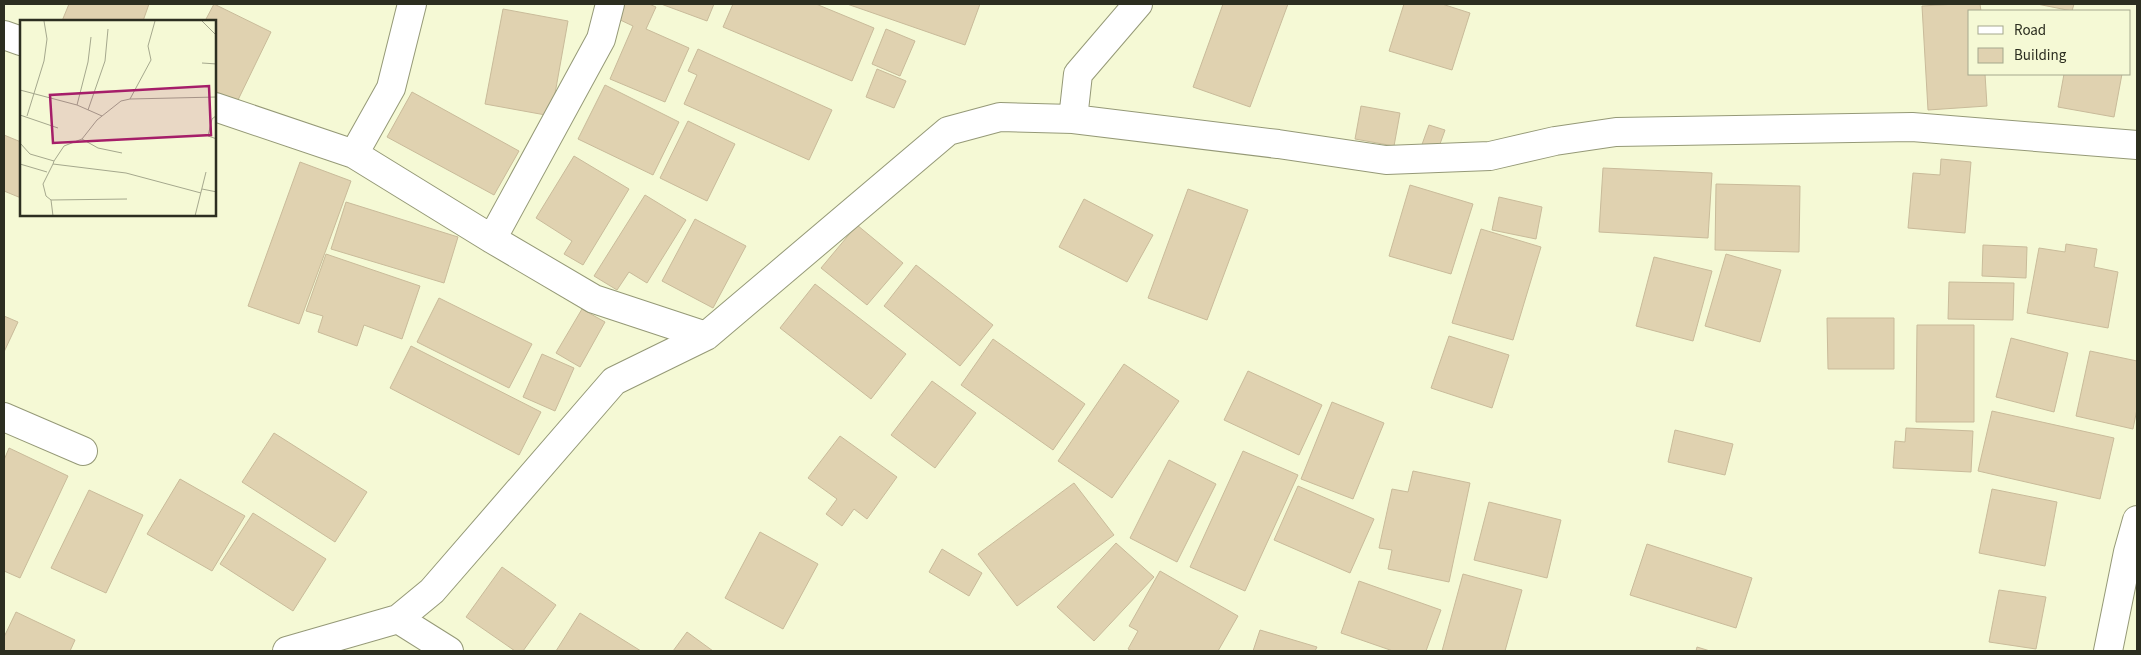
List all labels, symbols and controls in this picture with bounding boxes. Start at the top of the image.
legend [1968,10,2131,75]
inset map [20,20,216,216]
text: Road [2014,20,2046,41]
text: Building [2014,45,2067,66]

